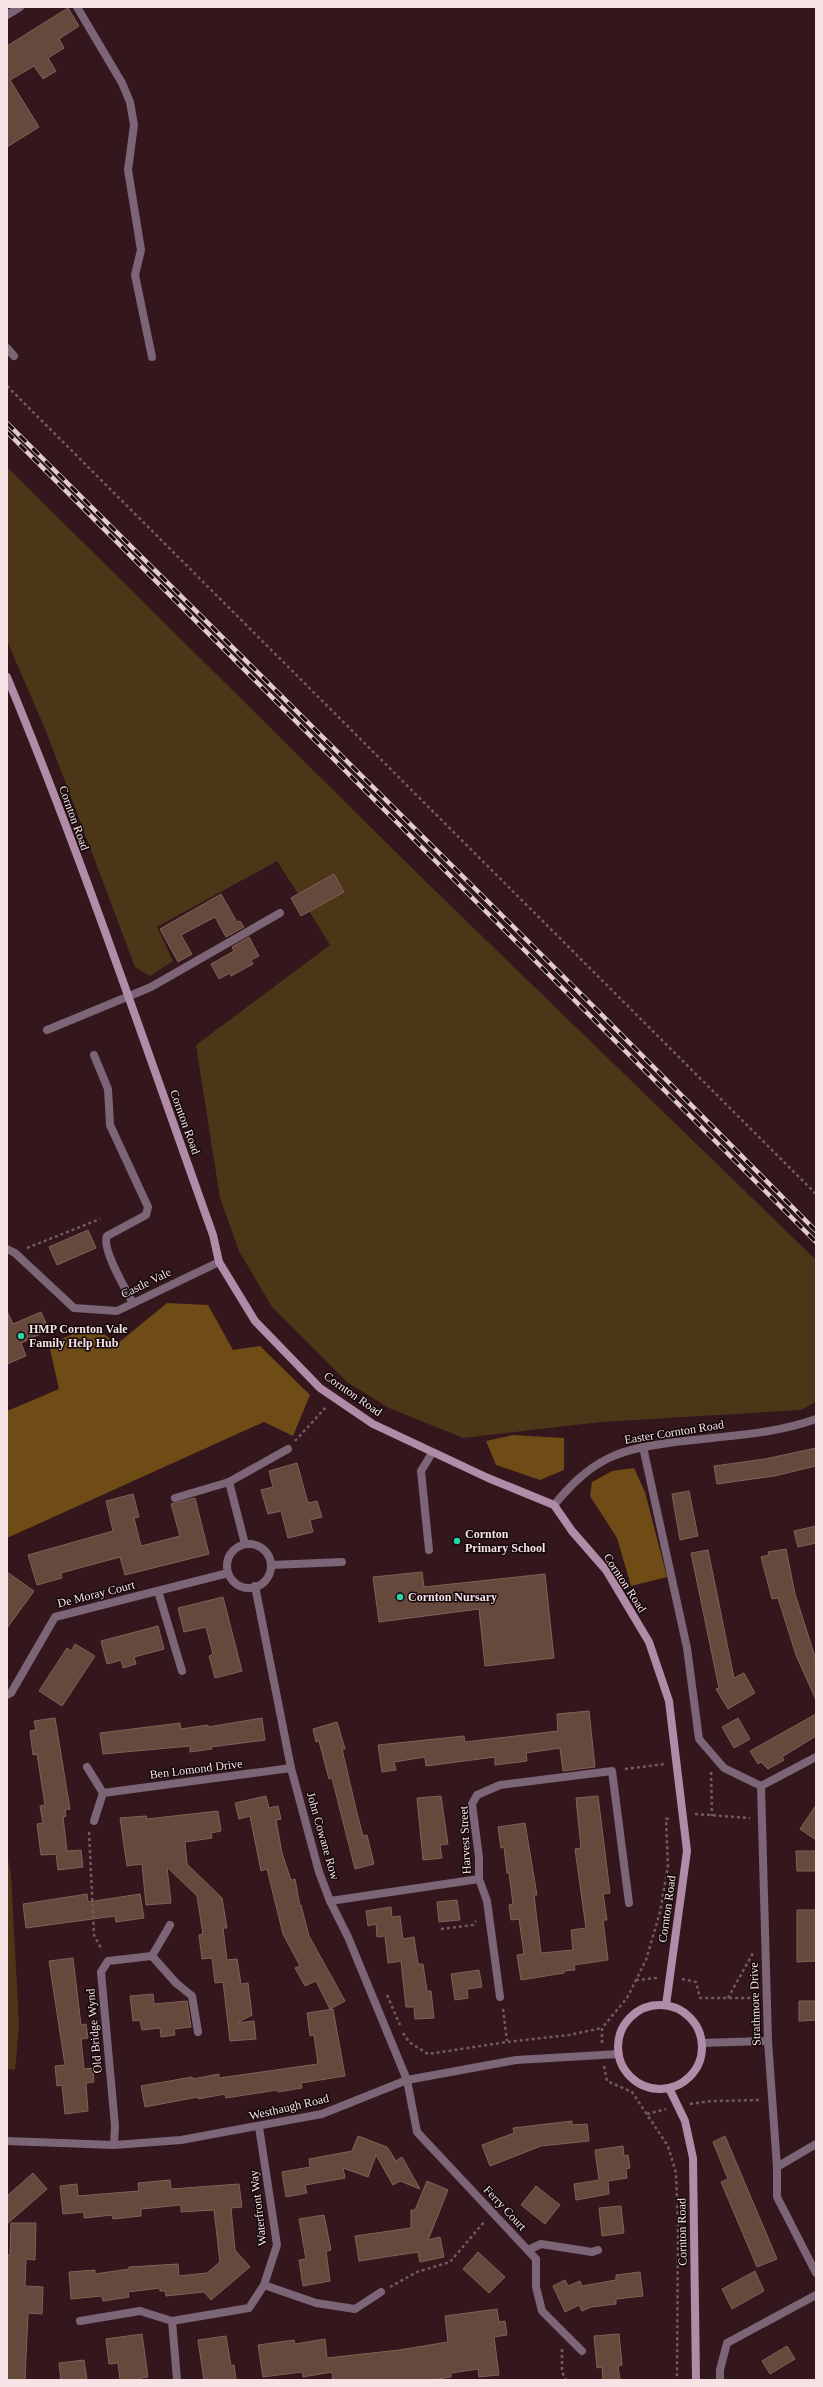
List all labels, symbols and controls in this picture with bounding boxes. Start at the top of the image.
street label: Cornton Road [56,784,92,852]
street label: Cornton Road [167,1088,203,1156]
street label: Castle Vale [119,1265,173,1301]
place label: HMP Cornton Vale Family Help Hub [29,1322,128,1350]
marker: HMP Cornton Vale Family Help Hub [16,1331,26,1341]
street label: Cornton Road [321,1369,385,1419]
street label: Easter Cornton Road [623,1417,725,1447]
place label: Cornton Primary School [465,1527,546,1555]
marker: Cornton Primary School [452,1536,462,1546]
street label: Cornton Road [601,1551,649,1615]
street label: De Moray Court [56,1577,137,1610]
place label: Cornton Nursary [408,1590,497,1604]
marker: Cornton Nursary [395,1592,405,1602]
street label: Ben Lomond Drive [149,1756,243,1782]
street label: John Cowane Row [304,1790,342,1882]
street label: Harvest Street [456,1805,474,1874]
street label: Cornton Road [655,1875,679,1943]
street label: Strathmore Drive [747,1962,763,2046]
street label: Old Bridge Wynd [83,1988,105,2074]
street label: Westhaugh Road [248,2091,330,2123]
street label: Waterfront Way [246,2169,270,2247]
street label: Ferry Court [481,2183,530,2234]
street label: Cornton Road [674,2198,690,2266]

